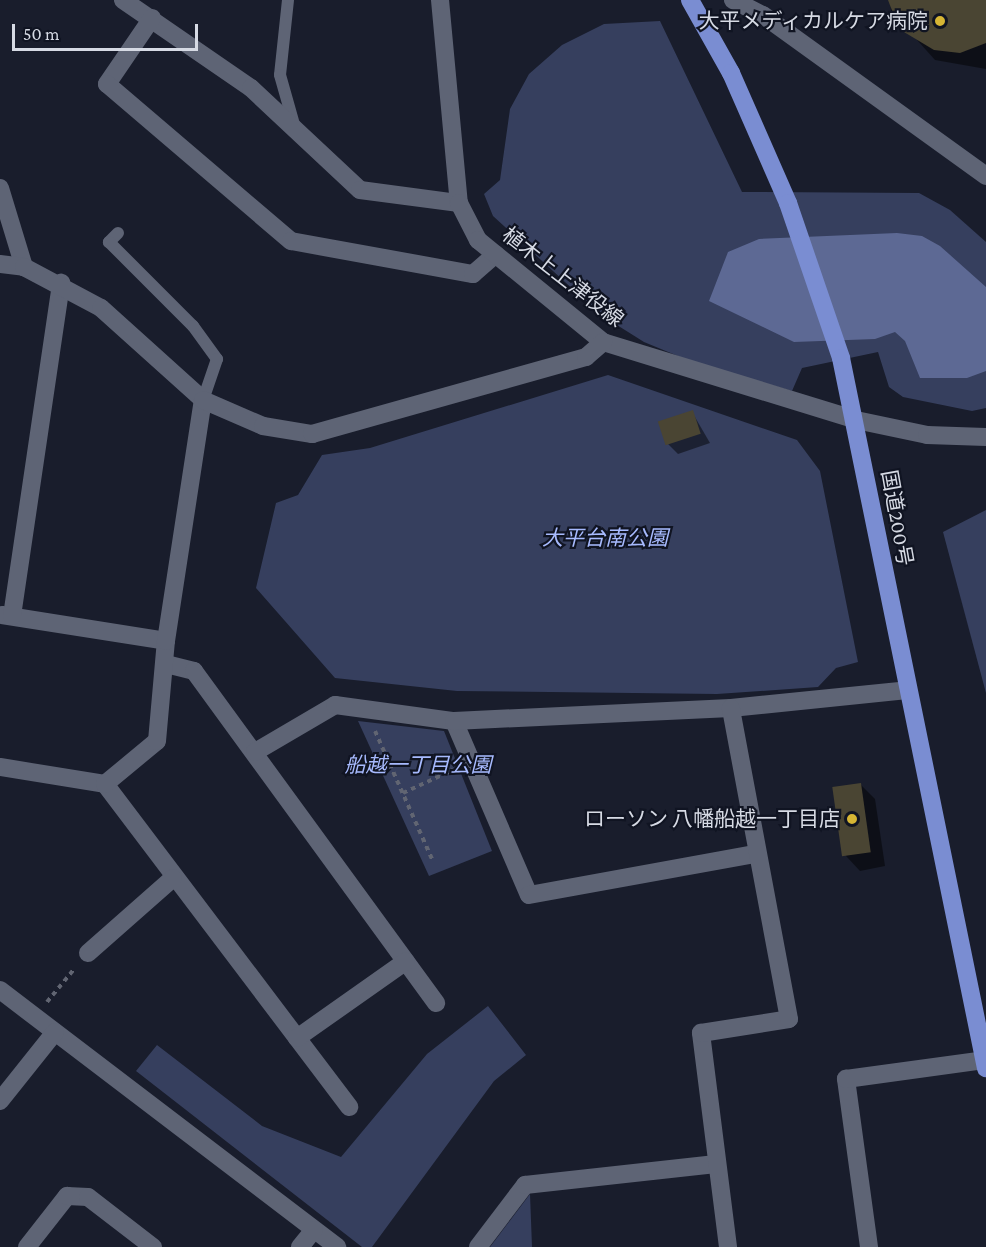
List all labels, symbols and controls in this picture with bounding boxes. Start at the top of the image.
place label: 大平メディカルケア病院 [697,8,928,34]
scale bar [15,12,201,50]
marker: 大平メディカルケア病院 [933,14,947,28]
text: 50 m [23,24,60,44]
street label: 植木上上津役線 [497,222,629,332]
street label: 国道200号 [876,468,918,568]
park label: 大平台南公園 [542,525,668,551]
park label: 船越一丁目公園 [345,752,491,778]
place label: ローソン 八幡船越一丁目店 [584,806,840,832]
marker: ローソン 八幡船越一丁目店 [845,812,859,826]

